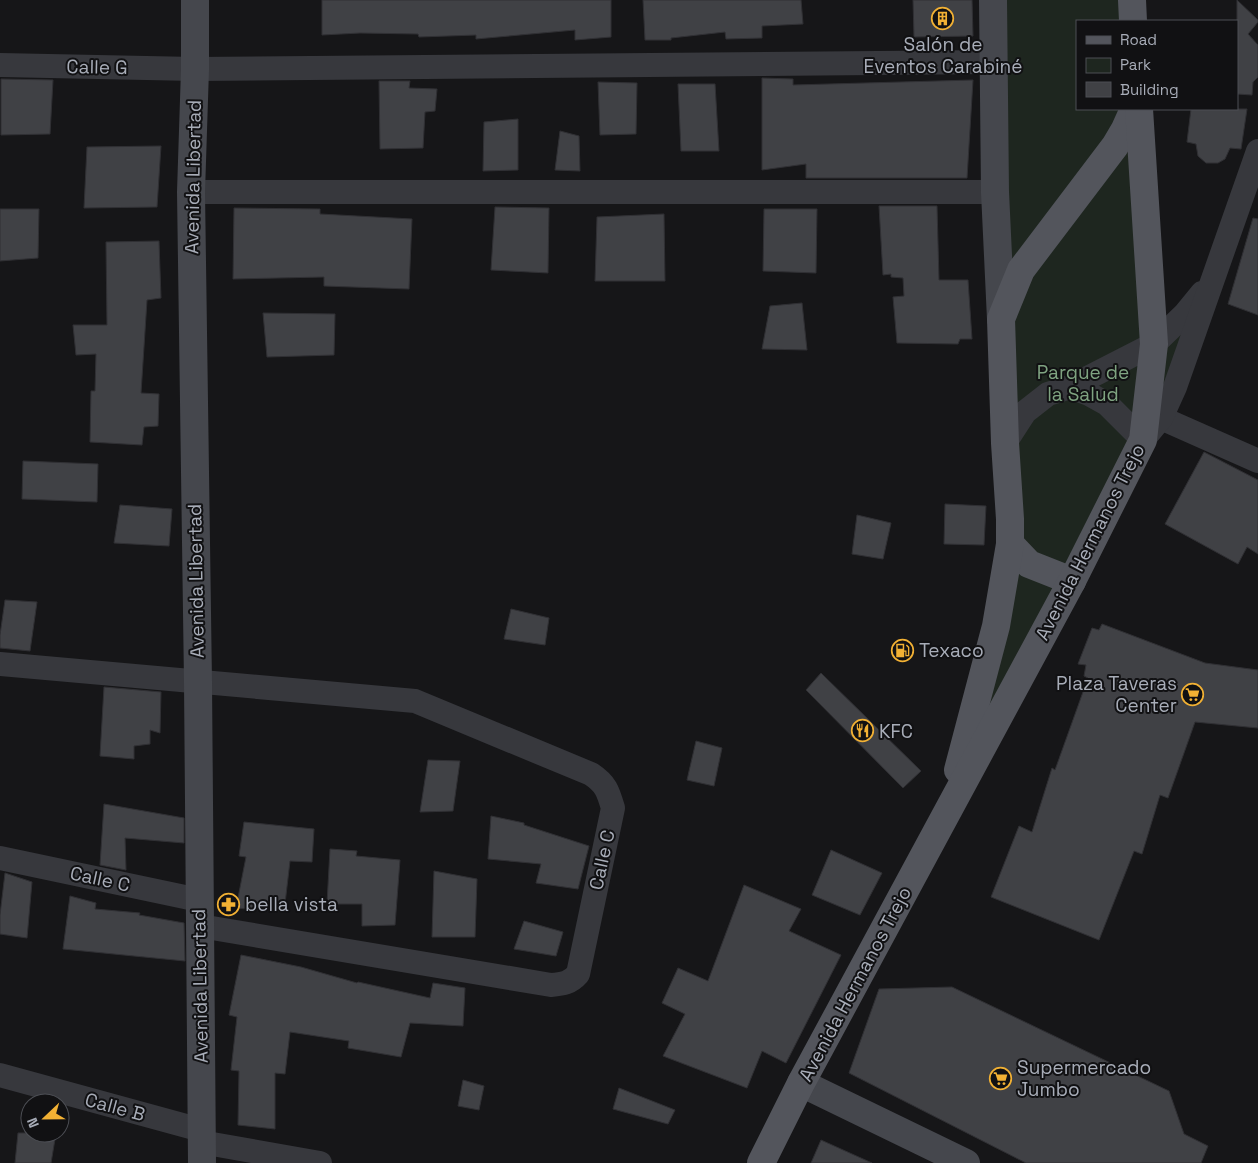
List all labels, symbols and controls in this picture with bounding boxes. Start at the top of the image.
building icon: Salón de Eventos Carabiné [931,6,955,30]
legend [1076,20,1238,110]
text: Road [1120,30,1157,49]
place label: Salón de Eventos Carabiné [864,32,1022,79]
street label: Calle G [66,54,128,80]
text: Park [1120,55,1151,74]
text: Building [1120,80,1179,99]
street label: Avenida Libertad [179,100,207,254]
park label: Parque de la Salud [1037,360,1129,407]
street label: Avenida Hermanos Trejo [1030,440,1150,644]
street label: Avenida Libertad [182,504,210,658]
fuel station icon: Texaco [891,638,915,662]
place label: Texaco [919,638,984,663]
place label: Plaza Taveras Center [1056,671,1177,718]
supermarket icon: Plaza Taveras Center [1181,682,1205,706]
restaurant icon: KFC [851,719,875,743]
place label: KFC [879,719,913,744]
street label: Calle C [583,828,621,892]
street label: Calle C [68,860,132,898]
street label: Avenida Hermanos Trejo [793,882,917,1086]
pharmacy icon: bella vista [217,892,241,916]
place label: bella vista [245,892,338,917]
street label: Avenida Libertad [186,909,214,1063]
place label: Supermercado Jumbo [1017,1055,1151,1102]
supermarket icon: Supermercado Jumbo [989,1066,1013,1090]
street label: Calle B [82,1087,148,1127]
north arrow [20,1093,70,1143]
text: N [23,1115,43,1131]

